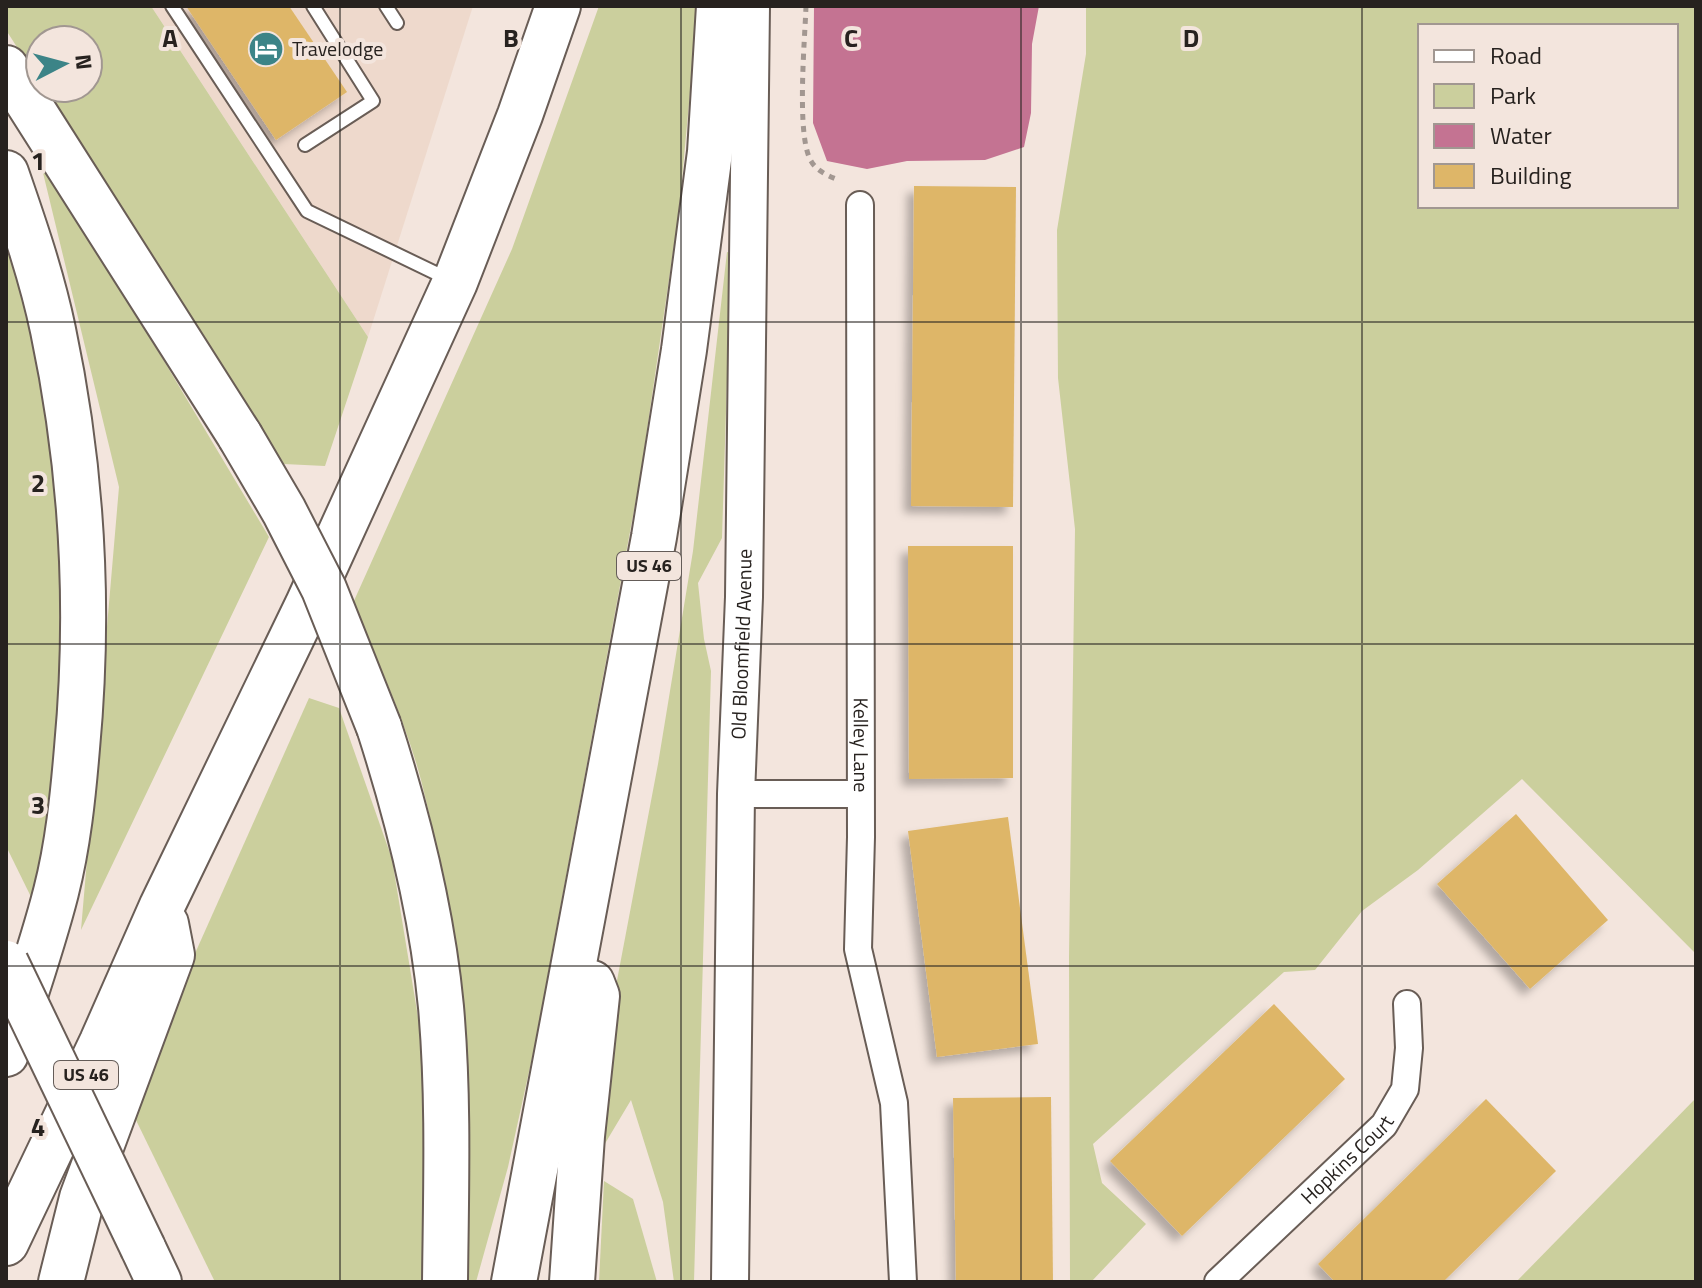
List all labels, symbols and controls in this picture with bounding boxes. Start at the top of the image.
text: A [162,18,178,57]
text: B [503,18,519,57]
text: C [844,18,858,57]
text: D [1183,18,1199,57]
north arrow [24,24,104,104]
legend [1418,24,1678,208]
hotel icon: Travelodge [247,30,285,68]
place label: Travelodge [292,33,383,64]
text: Road [1490,37,1542,73]
text: N [66,53,102,71]
text: Park [1490,77,1536,113]
text: Water [1490,117,1552,153]
text: 1 [31,141,45,180]
text: Building [1490,157,1572,193]
text: 2 [31,463,45,502]
street label: Old Bloomfield Avenue [722,549,760,740]
road number: US 46 [617,552,681,580]
street label: Kelley Lane [846,698,877,792]
text: 3 [31,785,45,824]
road number: US 46 [54,1061,118,1089]
text: 4 [31,1107,45,1146]
street label: Hopkins Court [1293,1109,1401,1211]

